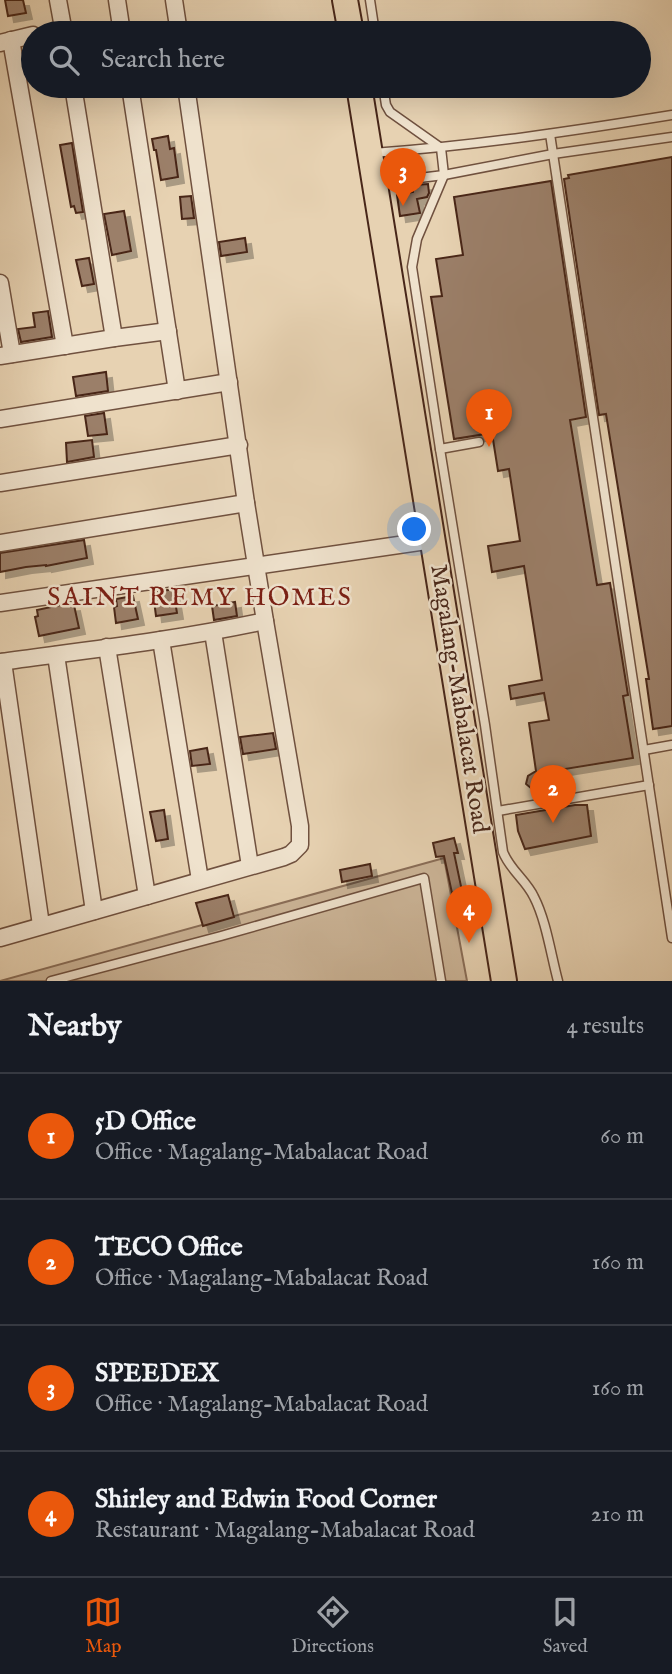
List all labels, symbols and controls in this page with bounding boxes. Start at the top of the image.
search box [21,21,651,98]
icon: search [45,41,83,79]
text: Search here [101,43,225,76]
pin: 3 [380,148,426,206]
pin: 1 [466,389,512,447]
your location [397,512,431,546]
street label: Magalang-Mabalacat Road [422,562,496,836]
district label: SAINT REMY HOMES [47,581,353,614]
pin: 2 [530,765,576,823]
pin: 4 [446,885,492,943]
text: Nearby [28,1008,121,1046]
text: 4 results [566,1012,644,1041]
text: 5D Office [95,1105,196,1138]
text: 1 [47,1122,55,1151]
text: 60 m [600,1122,644,1151]
text: Office · Magalang-Mabalacat Road [95,1138,428,1167]
text: TECO Office [95,1231,243,1264]
text: 2 [46,1248,56,1277]
text: 160 m [592,1248,644,1277]
text: Office · Magalang-Mabalacat Road [95,1264,428,1293]
text: SPEEDEX [95,1357,219,1390]
text: 3 [47,1374,55,1403]
text: 160 m [592,1374,644,1403]
text: Office · Magalang-Mabalacat Road [95,1390,428,1419]
text: Shirley and Edwin Food Corner [95,1483,437,1516]
text: 4 [45,1500,57,1529]
text: 210 m [591,1500,644,1529]
text: Restaurant · Magalang-Mabalacat Road [95,1516,475,1545]
tab: Map [84,1593,122,1659]
tab: Directions [291,1593,374,1659]
tab: Saved [543,1593,588,1659]

